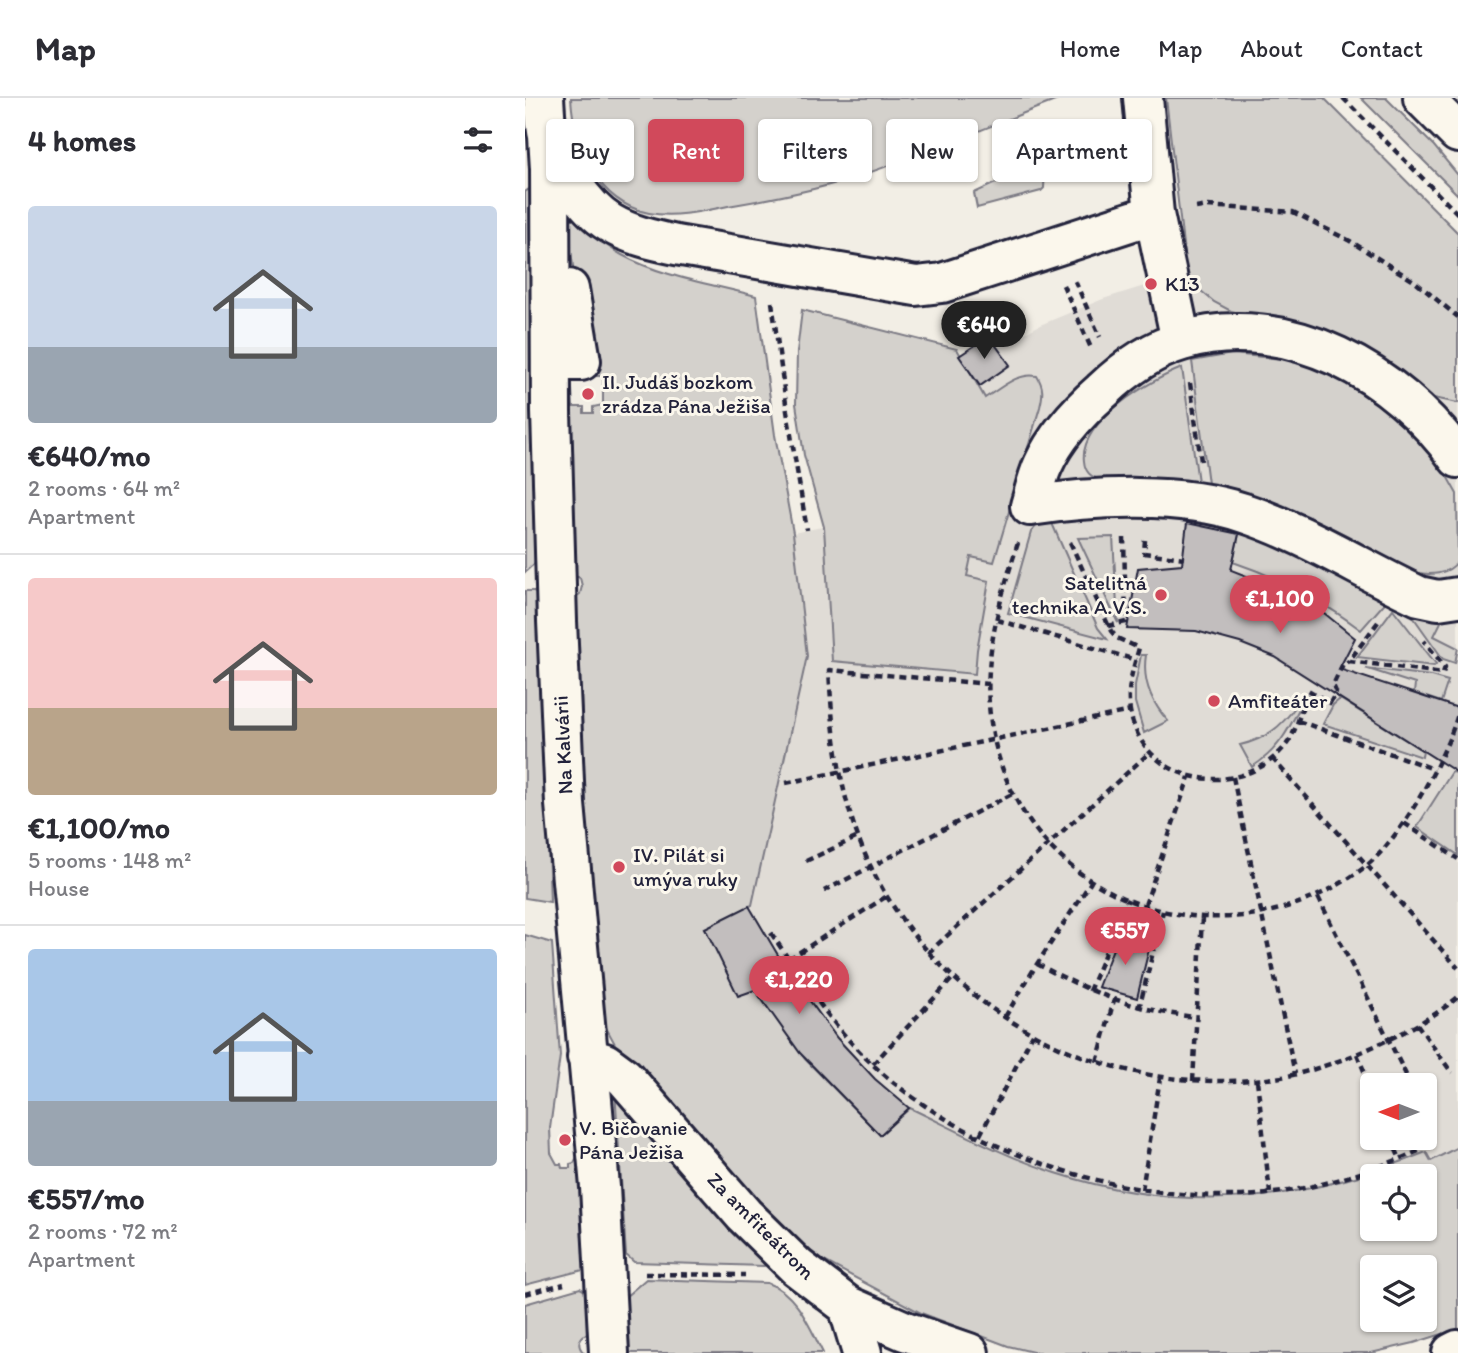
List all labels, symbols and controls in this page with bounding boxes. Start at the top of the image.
text: Map [35,29,96,68]
text: Home [1060,34,1120,63]
text: Map [1158,34,1202,63]
text: About [1240,34,1303,63]
text: Contact [1341,34,1423,63]
chip: Buy [546,119,634,182]
chip: Rent [648,119,744,182]
chip: Filters [758,119,872,182]
chip: New [886,119,978,182]
chip: Apartment [992,119,1152,182]
icon: filters [459,121,497,159]
text: 4 homes [28,122,136,159]
icon: home [200,251,326,377]
place label: K13 [1165,271,1200,296]
marker: K13 [1143,276,1159,292]
pin: €640 [943,302,1025,361]
text: €640 [957,310,1011,338]
place label: II. Judáš bozkom zrádza Pána Ježiša [602,369,771,418]
marker: II. Judáš bozkom zrádza Pána Ježiša [580,386,596,402]
text: €640/mo [28,437,151,474]
text: 2 rooms · 64 m² [28,474,180,502]
text: Apartment [28,502,135,530]
place label: Satelitná technika A.V.S. [1012,570,1147,619]
pin: €1,100 [1223,575,1337,635]
text: €1,100 [1246,584,1314,612]
marker: Satelitná technika A.V.S. [1153,587,1169,603]
icon: home [200,623,326,749]
place label: Amfiteáter [1228,688,1328,713]
marker: Amfiteáter [1206,693,1222,709]
street label: Na Kalvárii [547,695,578,795]
text: €1,100/mo [28,809,170,846]
place label: IV. Pilát si umýva ruky [633,842,738,891]
text: 5 rooms · 148 m² [28,846,191,874]
marker: IV. Pilát si umýva ruky [611,859,627,875]
text: House [28,874,90,902]
pin: €557 [1084,908,1166,967]
text: €557 [1101,916,1149,944]
pin: €1,220 [742,956,856,1016]
text: €1,220 [765,965,833,993]
icon: home [200,994,326,1120]
north arrow [1360,1073,1437,1150]
map controls [1360,1073,1437,1332]
place label: V. Bičovanie Pána Ježiša [579,1115,688,1164]
marker: V. Bičovanie Pána Ježiša [557,1132,573,1148]
button: locate [1360,1164,1437,1241]
street label: Za amfiteátrom [702,1167,820,1285]
text: €557/mo [28,1180,145,1217]
text: 2 rooms · 72 m² [28,1217,178,1245]
text: Apartment [28,1245,135,1273]
button: layers [1360,1255,1437,1332]

